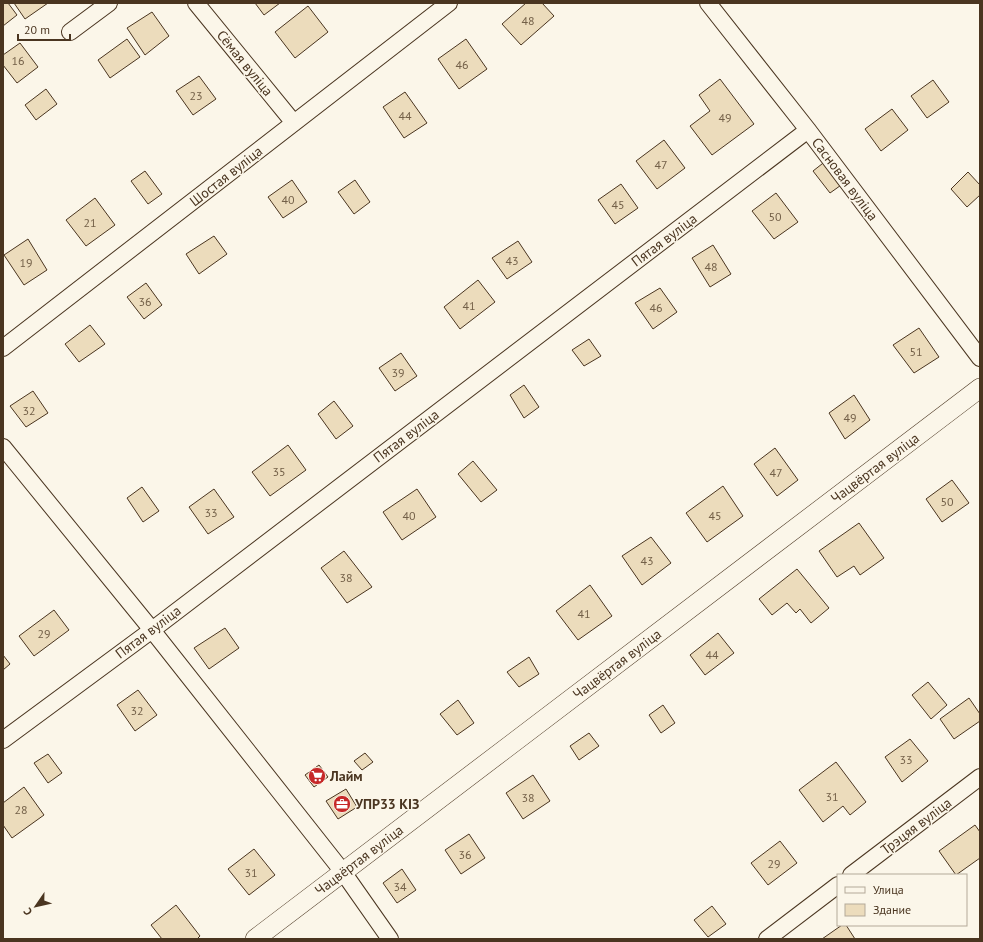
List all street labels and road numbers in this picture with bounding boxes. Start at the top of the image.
street label: Сёмая вуліца [213,26,277,100]
street label: Сасновая вуліца [808,134,882,224]
street label: Шостая вуліца [186,142,266,210]
street label: Пятая вуліца [628,209,700,271]
street label: Пятая вуліца [370,405,442,467]
street label: Чацвёртая вуліца [827,429,923,507]
street label: Пятая вуліца [112,601,184,663]
street label: Чацвёртая вуліца [569,625,665,703]
street label: Трэцяя вуліца [877,794,955,858]
street label: Чацвёртая вуліца [311,821,407,899]

